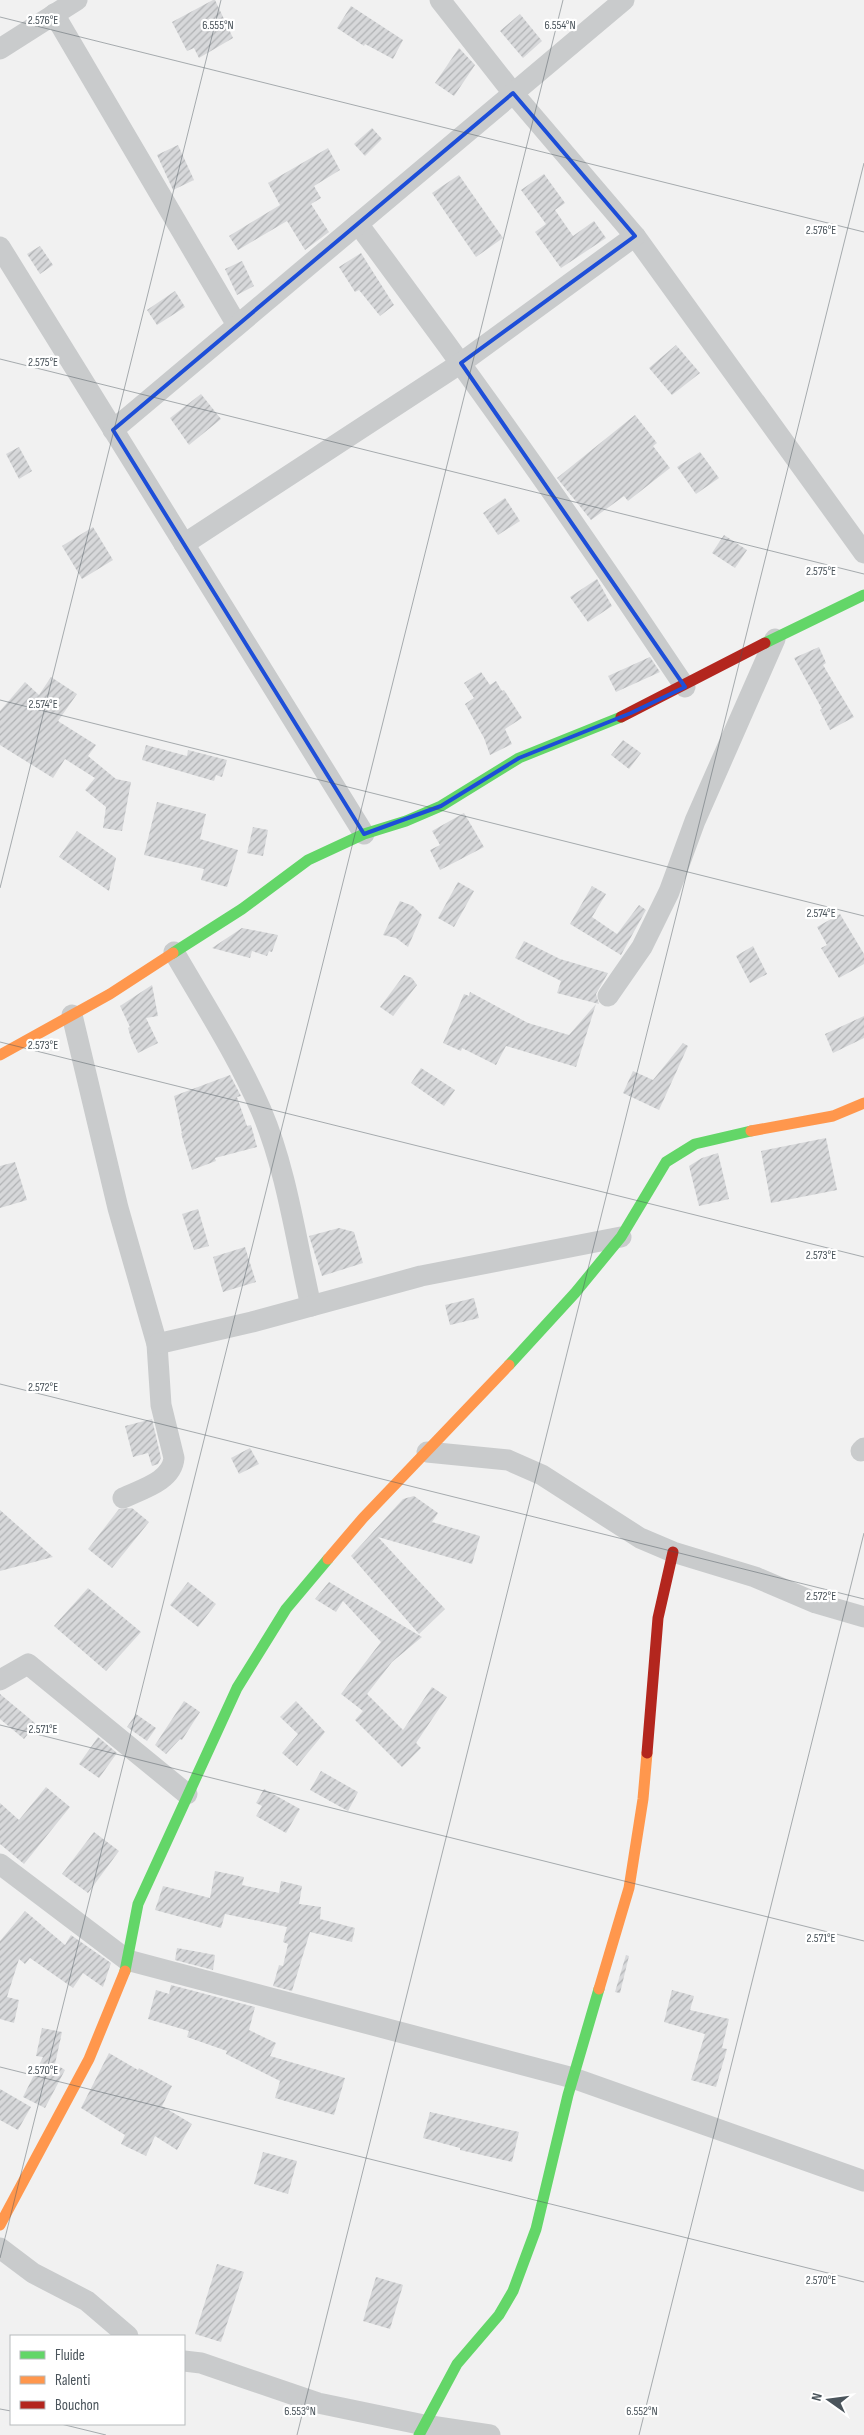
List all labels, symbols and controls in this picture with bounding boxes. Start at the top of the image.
text: 2.576°E [28,13,58,28]
text: 6.555°N [202,18,234,33]
text: 6.554°N [544,18,576,33]
text: 2.576°E [806,223,836,238]
text: 2.575°E [28,355,58,370]
text: 2.575°E [806,564,836,579]
text: 2.574°E [28,697,58,712]
text: 2.574°E [806,906,836,921]
text: 2.573°E [28,1038,58,1053]
text: 2.573°E [806,1248,836,1263]
text: 2.572°E [28,1380,58,1395]
text: 2.572°E [806,1589,836,1604]
text: 2.571°E [29,1722,58,1737]
text: 2.571°E [807,1931,836,1946]
text: 2.570°E [28,2063,58,2078]
text: 2.570°E [806,2273,836,2288]
legend [10,2335,185,2425]
text: Fluide [55,2346,85,2365]
text: Ralenti [55,2371,90,2390]
north arrow [804,2375,854,2425]
text: N [808,2391,826,2403]
text: Bouchon [55,2396,99,2415]
text: 6.553°N [284,2404,316,2419]
text: 6.552°N [626,2404,658,2419]

